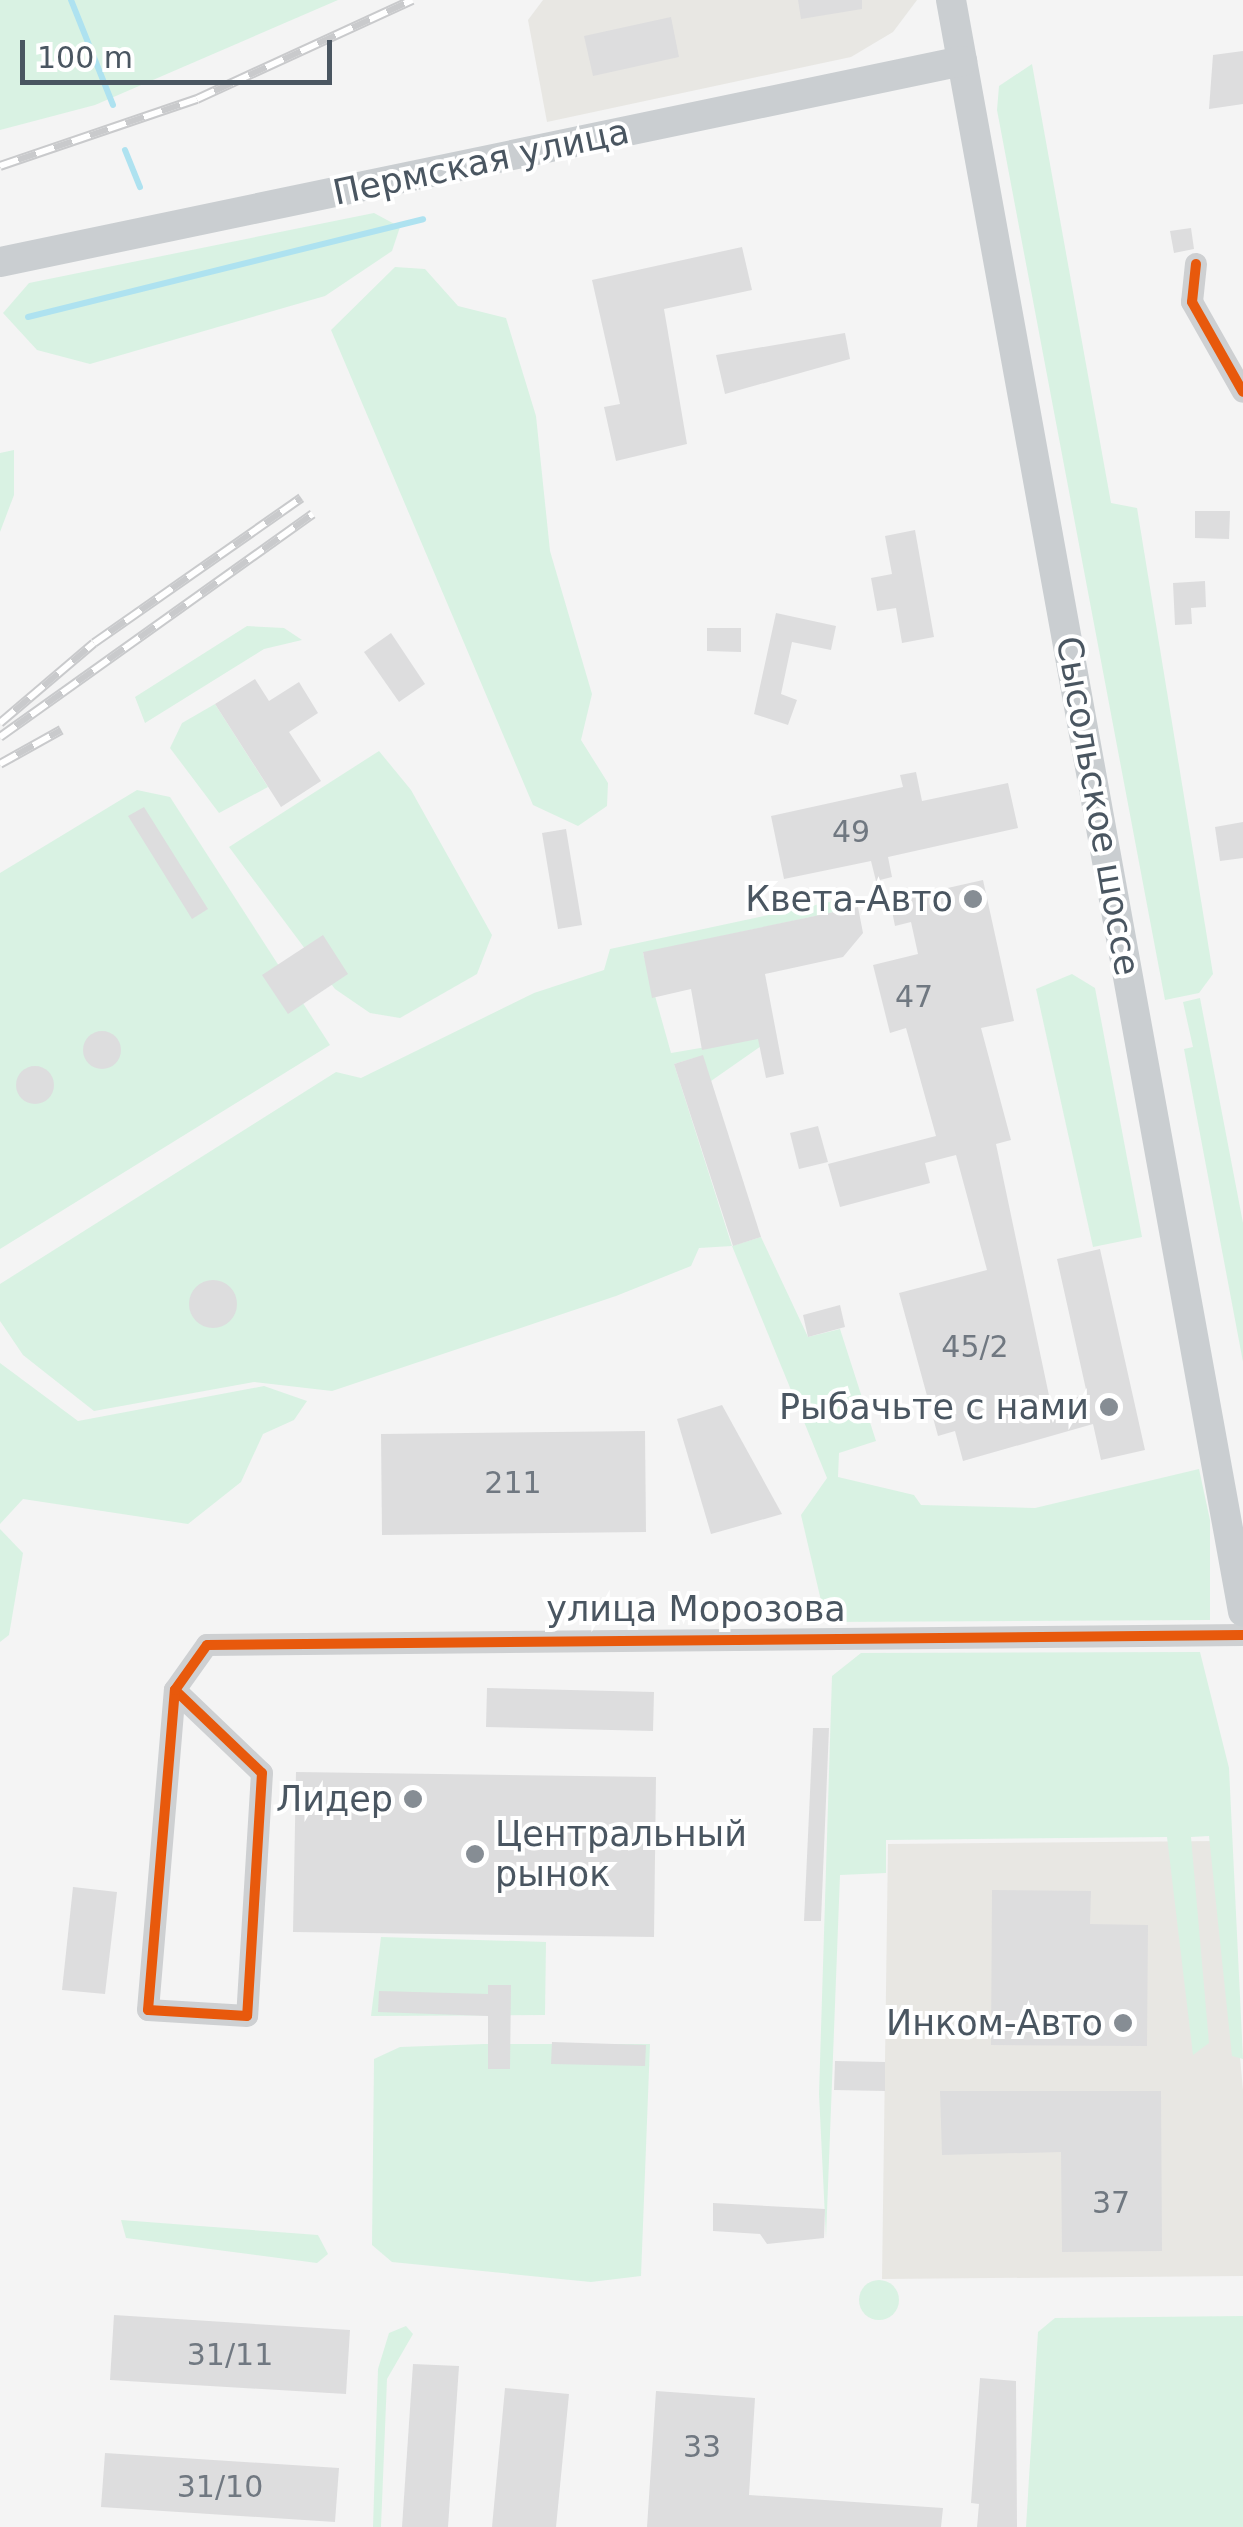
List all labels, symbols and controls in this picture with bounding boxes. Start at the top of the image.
scale bar [25,20,338,82]
text: 100 m [37,40,133,75]
street label: Пермская улица [329,110,633,214]
street label: Сысольское шоссе [1047,633,1149,979]
house number: 49 [832,814,870,850]
place label: Квета-Авто [745,878,953,920]
marker: Квета-Авто [962,888,984,910]
house number: 47 [895,979,933,1015]
house number: 45/2 [941,1329,1009,1365]
place label: Рыбачьте с нами [779,1386,1089,1428]
marker: Рыбачьте с нами [1098,1396,1120,1418]
house number: 211 [484,1465,542,1501]
street label: улица Морозова [546,1588,846,1630]
place label: Лидер [276,1778,393,1820]
marker: Лидер [402,1788,424,1810]
place label: Центральный рынок [495,1813,747,1895]
marker: Центральный рынок [464,1843,486,1865]
place label: Инком-Авто [886,2002,1103,2044]
marker: Инком-Авто [1112,2012,1134,2034]
house number: 37 [1092,2185,1130,2221]
house number: 31/11 [187,2337,273,2373]
house number: 33 [683,2429,721,2465]
house number: 31/10 [177,2469,263,2505]

